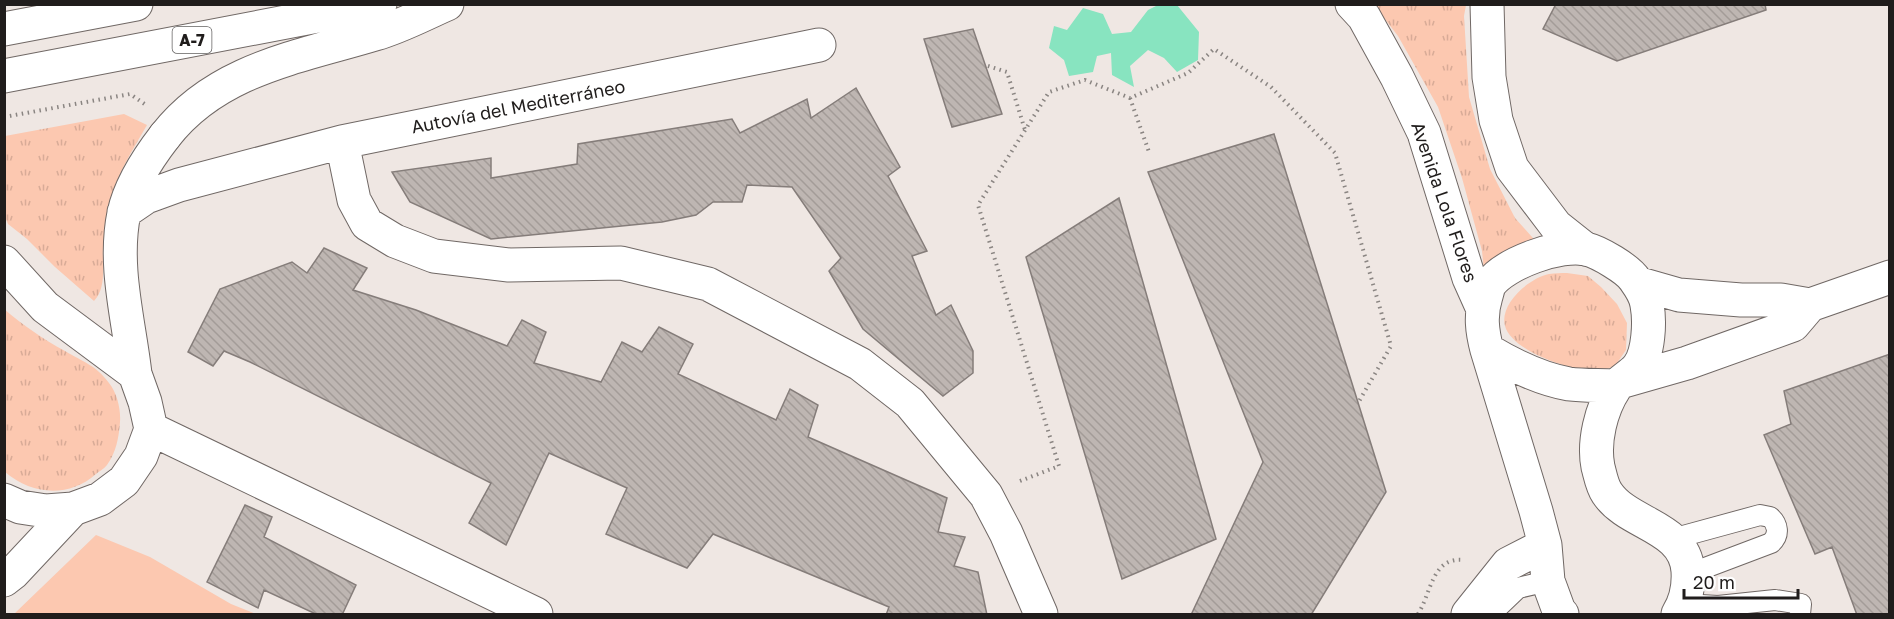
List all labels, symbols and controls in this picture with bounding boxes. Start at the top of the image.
road number: A-7 [172,27,212,53]
street label: Autovía del Mediterráneo [409,74,627,138]
street label: Avenida Lola Flores [1407,119,1483,285]
scale bar [1684,562,1798,600]
text: 20 m [1693,571,1735,593]

